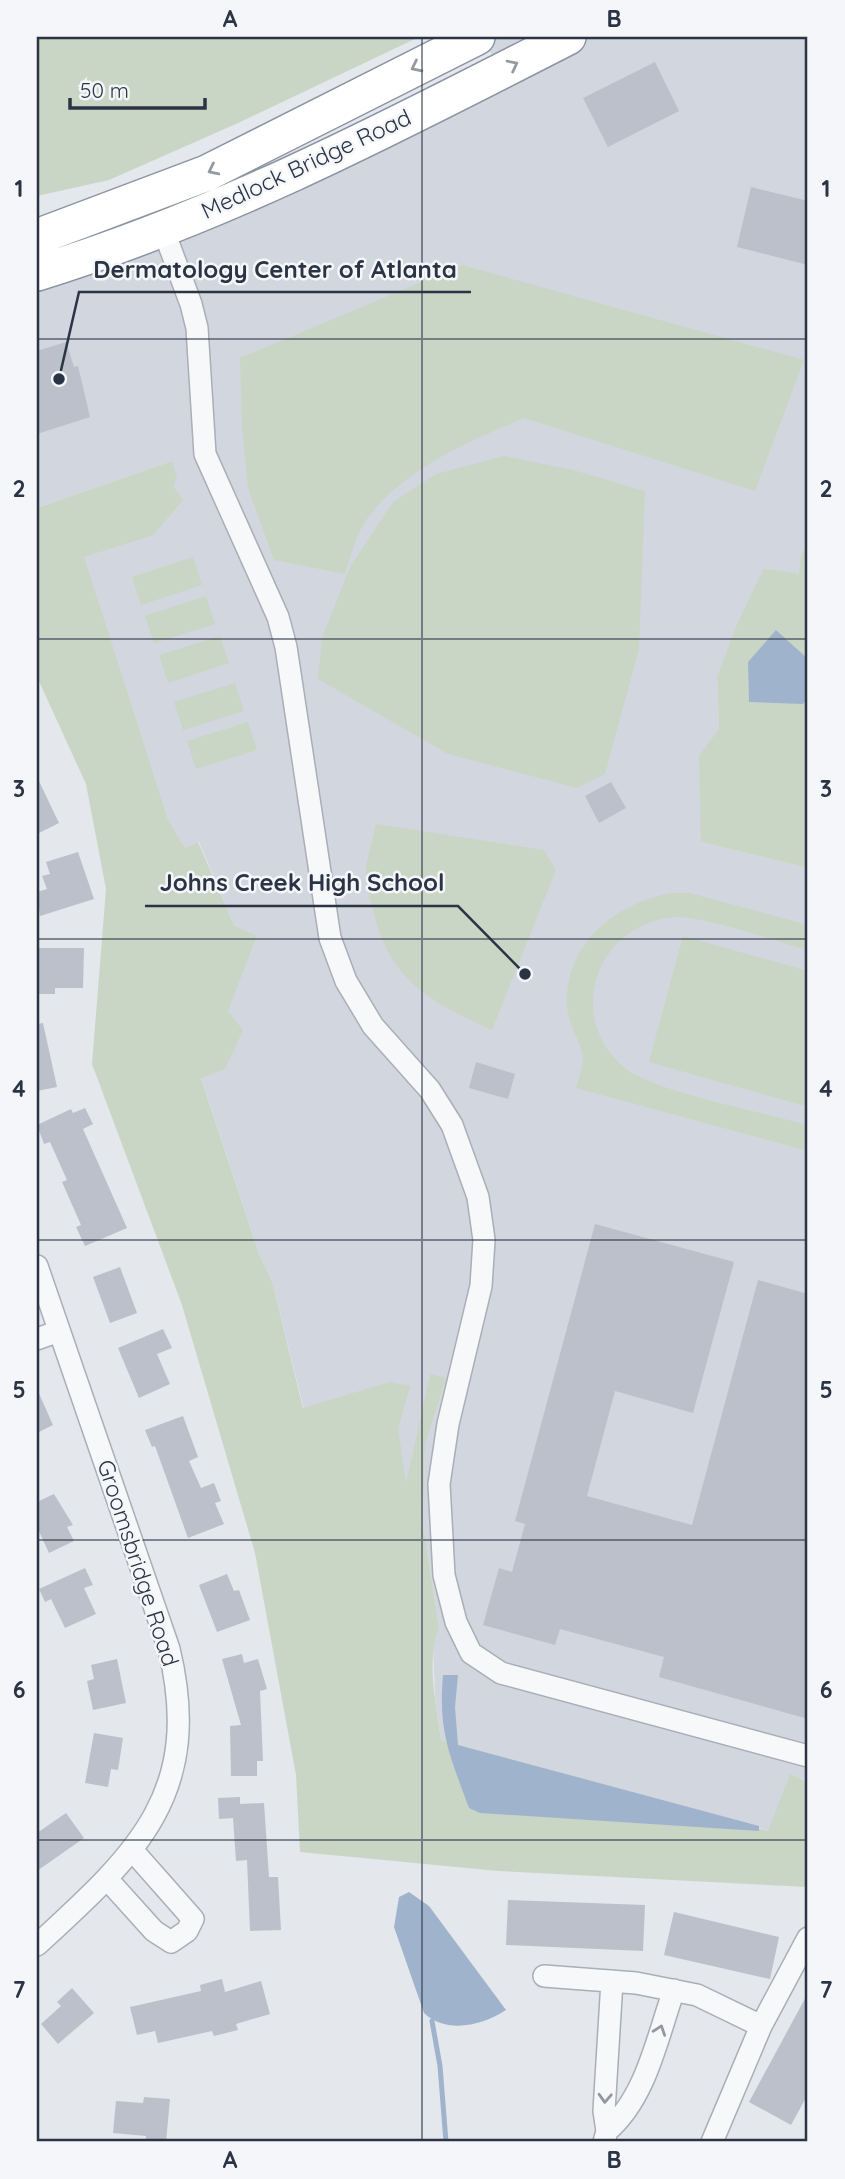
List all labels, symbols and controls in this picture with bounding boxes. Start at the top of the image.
text: A [223,4,238,33]
text: B [606,4,622,33]
one-way arrow [411,59,423,73]
one-way arrow [506,59,518,73]
scale bar [70,66,205,110]
text: 50 m [80,77,129,103]
street label: Medlock Bridge Road [196,102,415,225]
one-way arrow [208,161,220,175]
text: 1 [15,174,23,203]
text: 1 [822,174,830,203]
callout: Dermatology Center of Atlanta [79,247,471,292]
text: Dermatology Center of Atlanta [93,254,457,284]
text: 2 [12,474,26,503]
text: 2 [819,474,833,503]
text: 3 [13,774,25,803]
text: 3 [820,774,832,803]
callout: Johns Creek High School [145,861,458,906]
text: Johns Creek High School [160,867,444,897]
text: 4 [12,1074,26,1103]
text: 4 [819,1074,833,1103]
text: 5 [12,1375,26,1404]
text: 5 [819,1375,833,1404]
street label: Groomsbridge Road [91,1456,186,1670]
text: 6 [13,1675,25,1704]
text: 6 [820,1675,832,1704]
text: 7 [13,1975,26,2004]
text: 7 [820,1975,833,2004]
one-way arrow [652,2024,666,2036]
one-way arrow [598,2093,613,2104]
text: A [223,2145,238,2174]
text: B [606,2145,622,2174]

